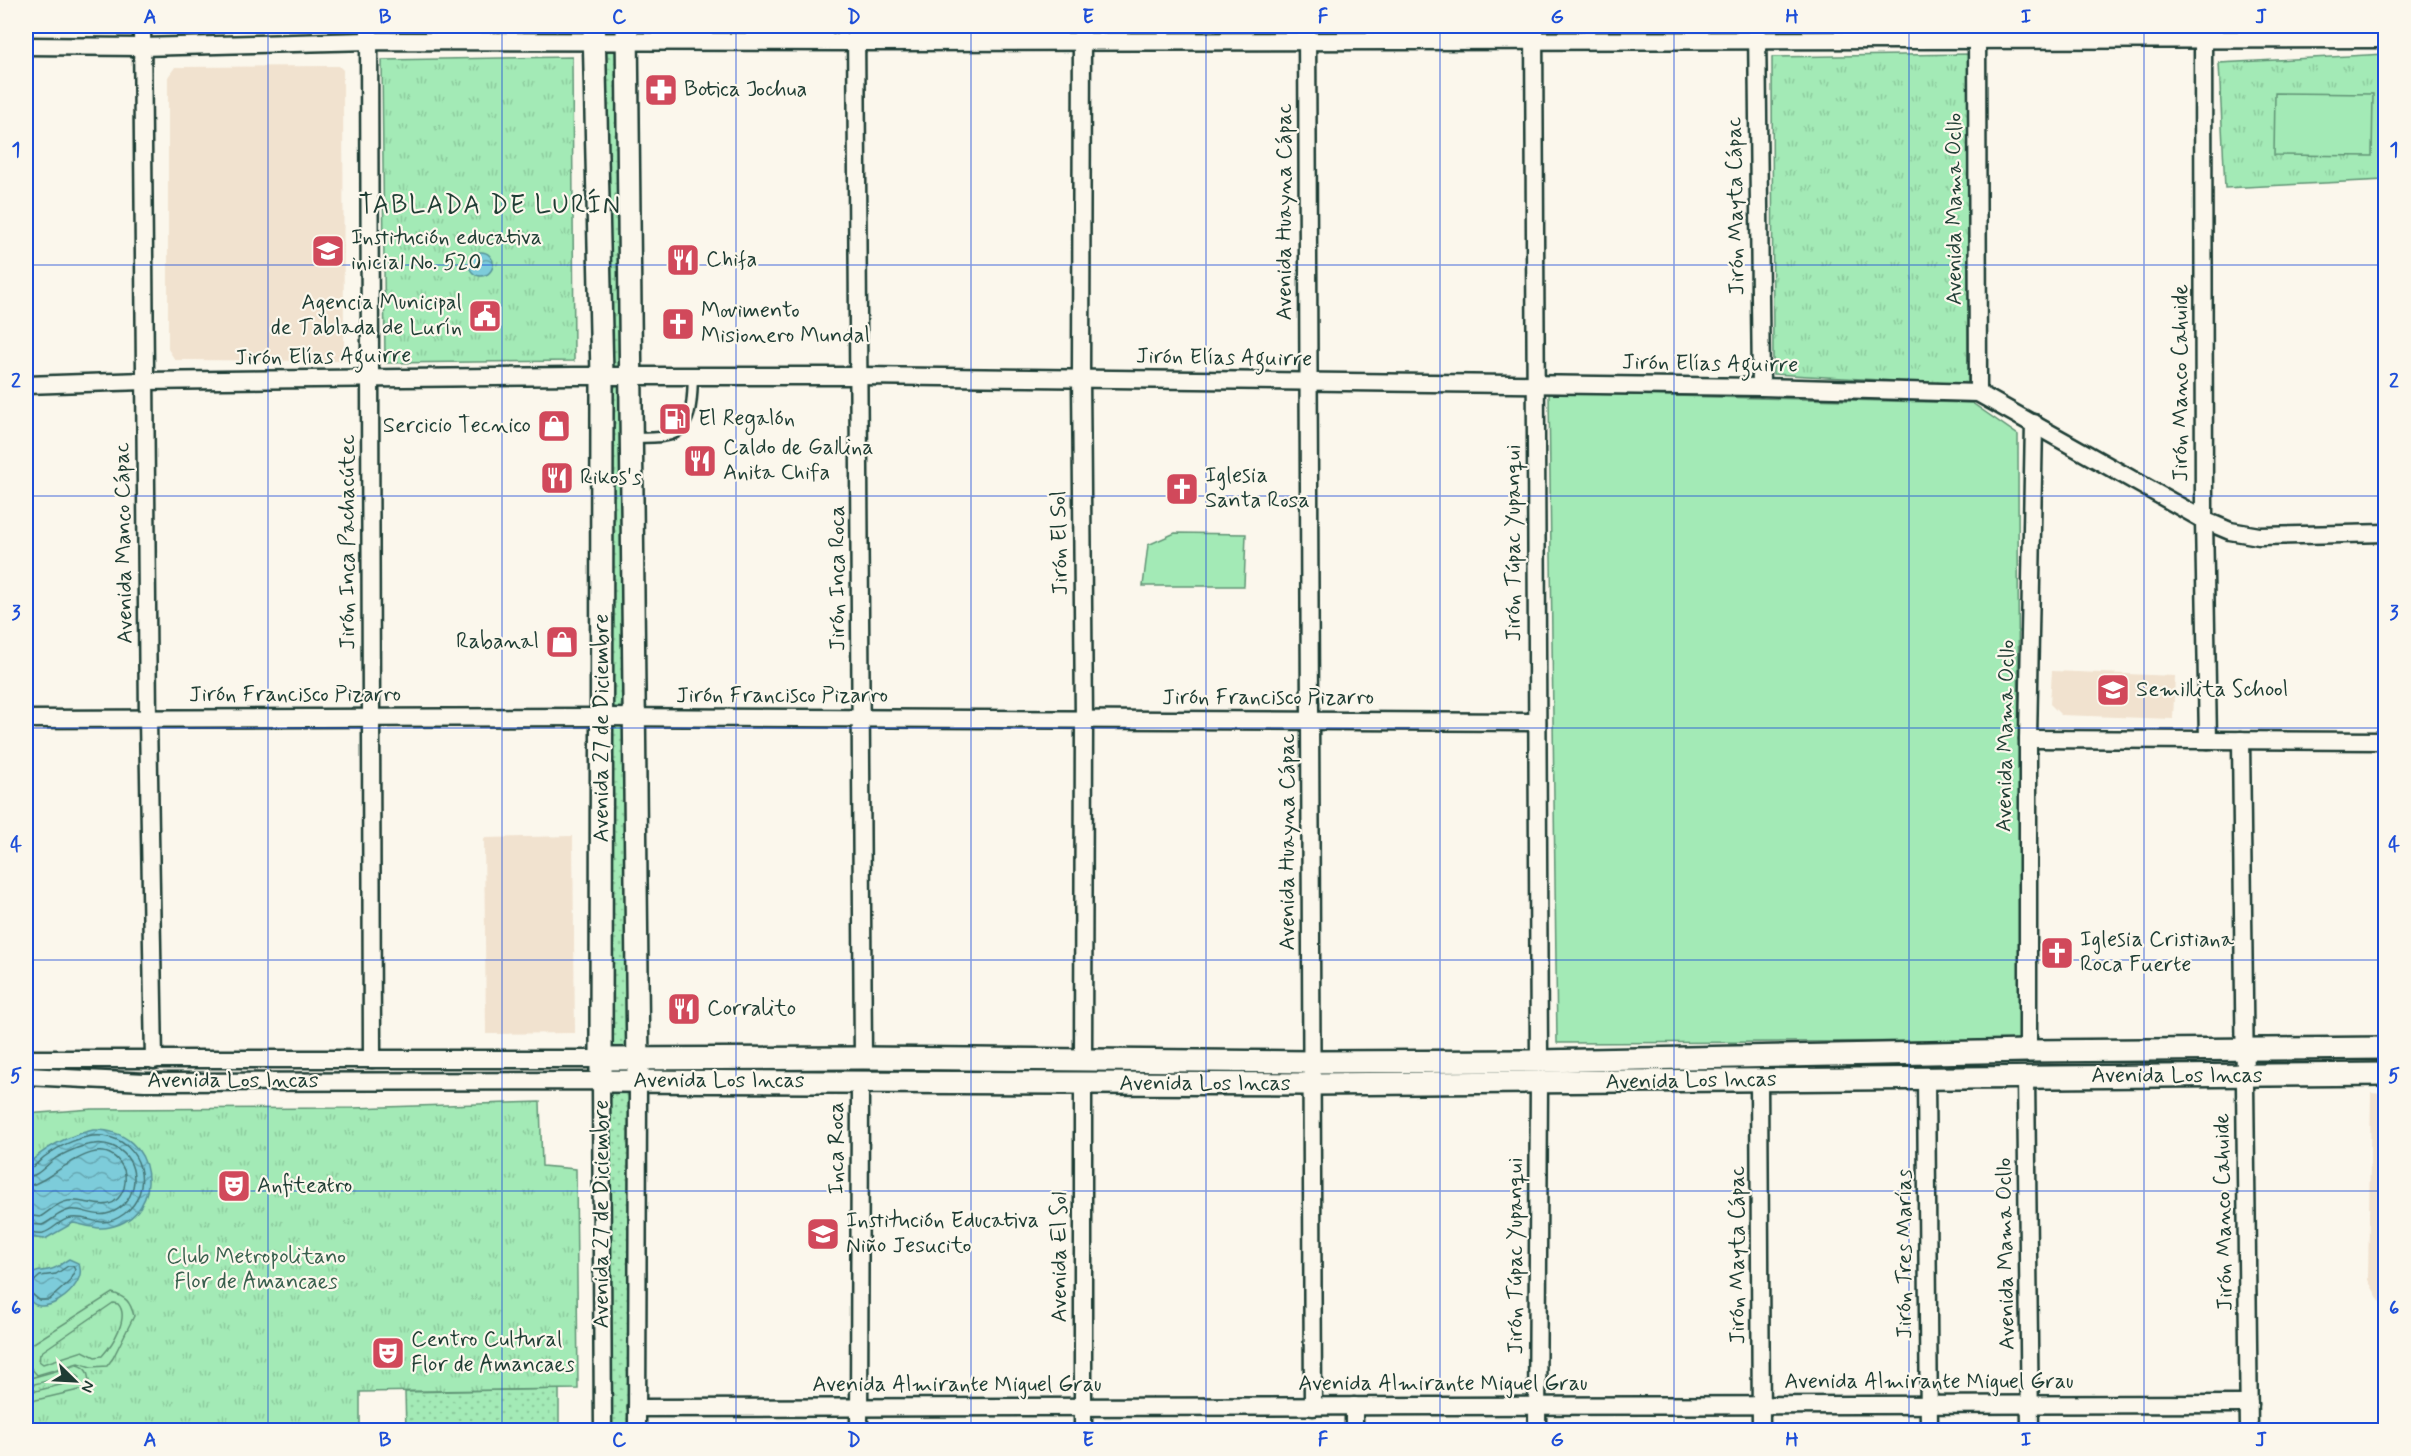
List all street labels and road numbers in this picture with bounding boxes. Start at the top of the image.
street label: Avenida Huayna Cápac [1271,103,1299,321]
street label: Avenida Mama Ocllo [1941,113,1969,305]
street label: Jirón Mayta Cápac [1720,117,1752,295]
street label: Jirón Manco Cahuide [2167,284,2195,482]
street label: Jirón Elías Aguirre [234,341,412,376]
street label: Jirón Elías Aguirre [1135,342,1313,377]
street label: Jirón Elías Aguirre [1621,348,1799,383]
street label: Jirón Inca Pachacútec [334,434,362,650]
street label: Avenida Manco Cápac [108,442,140,644]
street label: Jirón Túpac Yupanqui [1500,444,1528,642]
street label: Jirón El Sol [1045,490,1075,596]
street label: Jirón Inca Roca [824,505,852,651]
street label: Avenida 27 de Diciembre [588,613,616,843]
street label: Avenida Mama Ocllo [1990,639,2022,832]
street label: Jirón Francisco Pizarro [189,681,401,709]
street label: Jirón Francisco Pizarro [676,682,888,710]
street label: Jirón Francisco Pizarro [1162,684,1374,712]
street label: Avenida Huayna Cápac [1274,733,1302,951]
street label: Avenida Los Incas [2091,1062,2263,1090]
street label: Avenida Los Incas [1605,1066,1777,1096]
street label: Avenida Los Incas [147,1067,319,1095]
street label: Avenida Los Incas [633,1067,805,1095]
street label: Avenida Los Incas [1119,1070,1291,1098]
street label: Avenida 27 de Diciembre [588,1099,616,1329]
street label: Inca Roca [823,1102,851,1194]
street label: Jirón Manco Cahuide [2208,1113,2240,1311]
street label: Jirón Túpac Yupanqui [1502,1157,1530,1355]
street label: Avenida Mama Ocllo [1990,1157,2022,1350]
street label: Jirón Mayta Cápac [1724,1166,1752,1344]
street label: Jirón Tres Marías [1891,1169,1919,1339]
street label: Avenida El Sol [1046,1192,1074,1322]
street label: Avenida Almirante Miguel Grau [1784,1368,2074,1397]
street label: Avenida Almirante Miguel Grau [1298,1370,1588,1399]
street label: Avenida Almirante Miguel Grau [812,1371,1102,1400]

